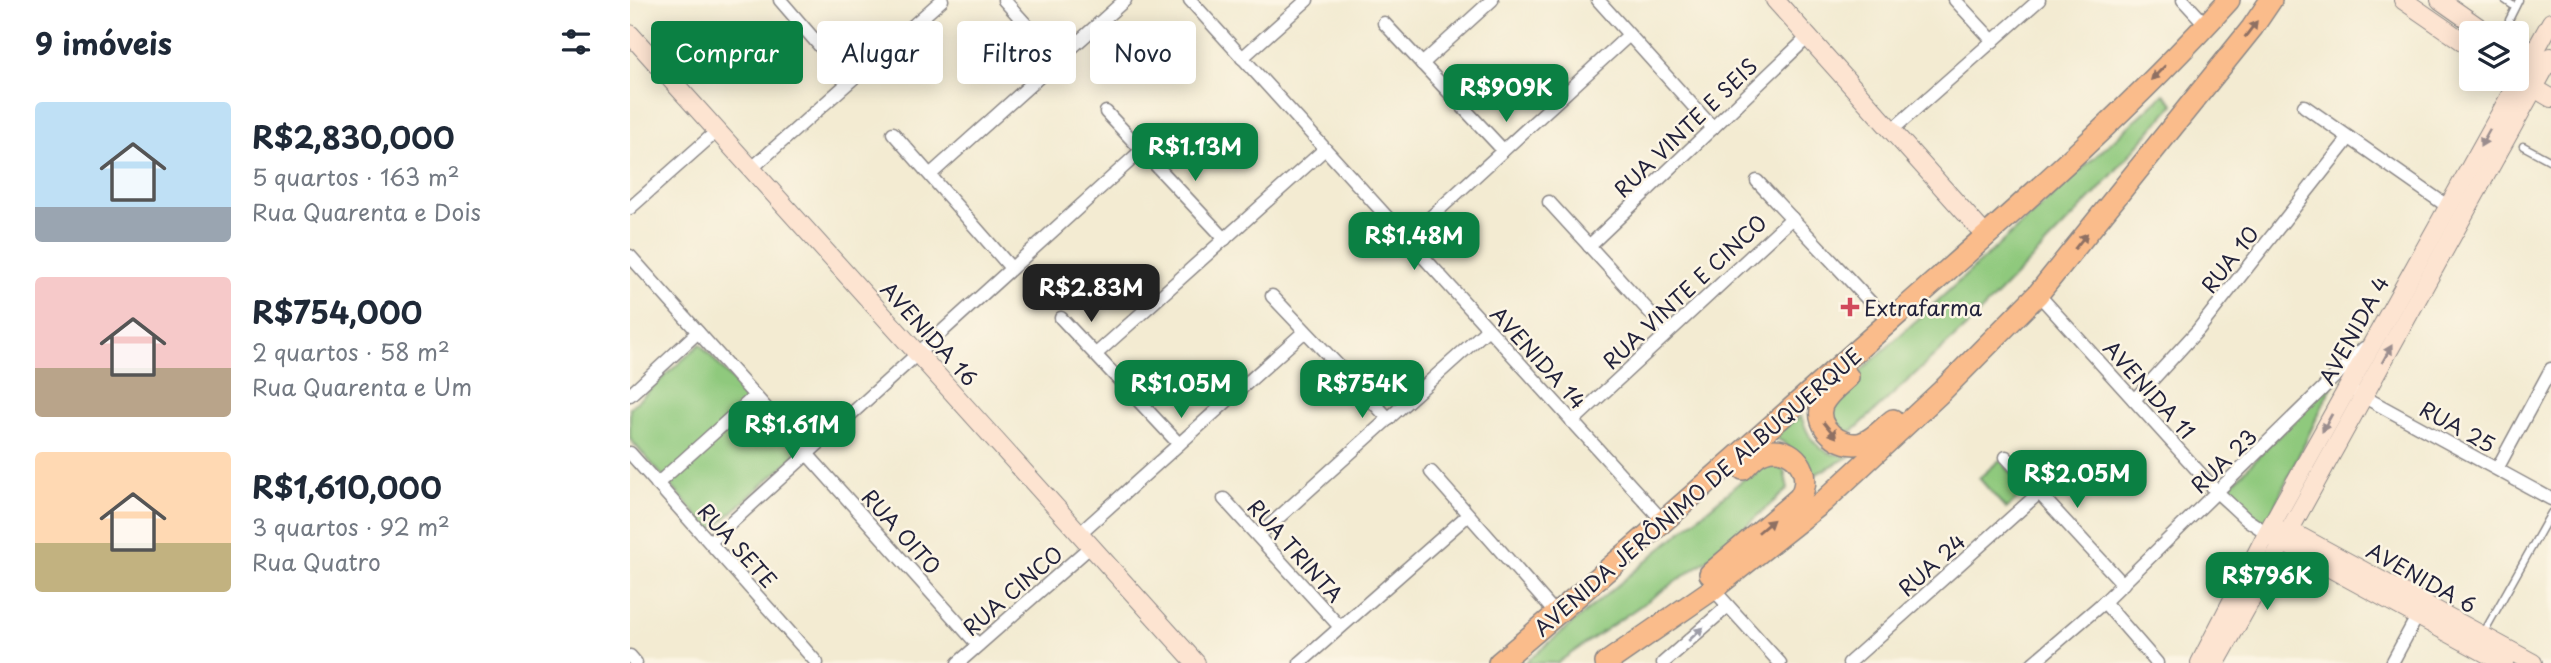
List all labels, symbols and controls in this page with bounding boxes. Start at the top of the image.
one-way arrow [2244,19,2258,38]
text: 9 imóveis [35,20,172,65]
chip: Comprar [651,21,803,84]
chip: Alugar [817,21,943,84]
chip: Filtros [957,21,1076,84]
chip: Novo [1090,21,1196,84]
map controls [2459,21,2529,91]
button: layers [2459,21,2529,91]
icon: filters [557,23,595,61]
street label: RUA VINTE E SEIS [1606,50,1764,204]
pin: R$909K [1449,64,1563,124]
one-way arrow [2150,64,2167,80]
text: R$909K [1459,69,1553,104]
text: R$2,830,000 [252,114,455,159]
pin: R$1.13M [1130,124,1260,183]
text: R$1.13M [1148,128,1242,163]
one-way arrow [2479,129,2491,148]
icon: home [91,130,175,214]
text: 5 quartos · 163 m² [252,159,460,194]
text: Rua Quarenta e Dois [252,194,481,229]
street label: RUA VINTE E CINCO [1595,206,1773,376]
pin: R$1.48M [1349,212,1479,272]
text: R$1.48M [1364,217,1464,252]
street label: RUA 10 [2193,219,2265,299]
one-way arrow [2073,232,2087,250]
pin: R$2.83M [1026,264,1156,324]
text: R$2.83M [1039,269,1143,304]
street label: AVENIDA 4 [2310,270,2396,390]
street label: AVENIDA 16 [874,273,986,393]
text: R$754,000 [252,289,422,334]
place label: Extrafarma [1864,291,1983,323]
street label: AVENIDA 14 [1484,298,1594,416]
marker: Extrafarma [1842,299,1858,315]
icon: home [91,305,175,389]
street label: AVENIDA 11 [2097,332,2203,446]
text: 2 quartos · 58 m² [252,334,450,369]
street label: AVENIDA JERÔNIMO DE ALBUQUERQUE [1526,339,1868,643]
one-way arrow [2381,344,2393,364]
pin: R$1.05M [1116,360,1246,420]
pin: R$754K [1305,360,1419,420]
text: R$1.05M [1131,365,1231,400]
text: R$754K [1316,365,1408,400]
text: Rua Quarenta e Um [252,369,472,404]
street label: RUA 25 [2414,392,2502,460]
pin: R$1.61M [727,402,857,461]
text: R$1.61M [744,406,840,441]
one-way arrow [2322,414,2334,434]
one-way arrow [1822,420,1837,438]
street label: RUA 23 [2183,420,2263,500]
pin: R$2.05M [2012,450,2142,510]
text: R$2.05M [2024,455,2130,490]
text: R$1,610,000 [252,464,442,509]
icon: home [91,480,175,564]
street label: RUA OITO [855,481,949,581]
street label: RUA TRINTA [1241,491,1351,609]
street label: RUA SETE [691,495,785,595]
text: 3 quartos · 92 m² [252,509,450,544]
one-way arrow [1758,519,1775,534]
street label: RUA 24 [1890,525,1972,603]
street label: AVENIDA 6 [2361,534,2483,620]
street label: RUA CINCO [955,537,1069,643]
text: Rua Quatro [252,544,381,579]
pin: R$796K [2210,552,2324,612]
text: R$796K [2222,557,2312,592]
one-way arrow [1687,627,1704,643]

